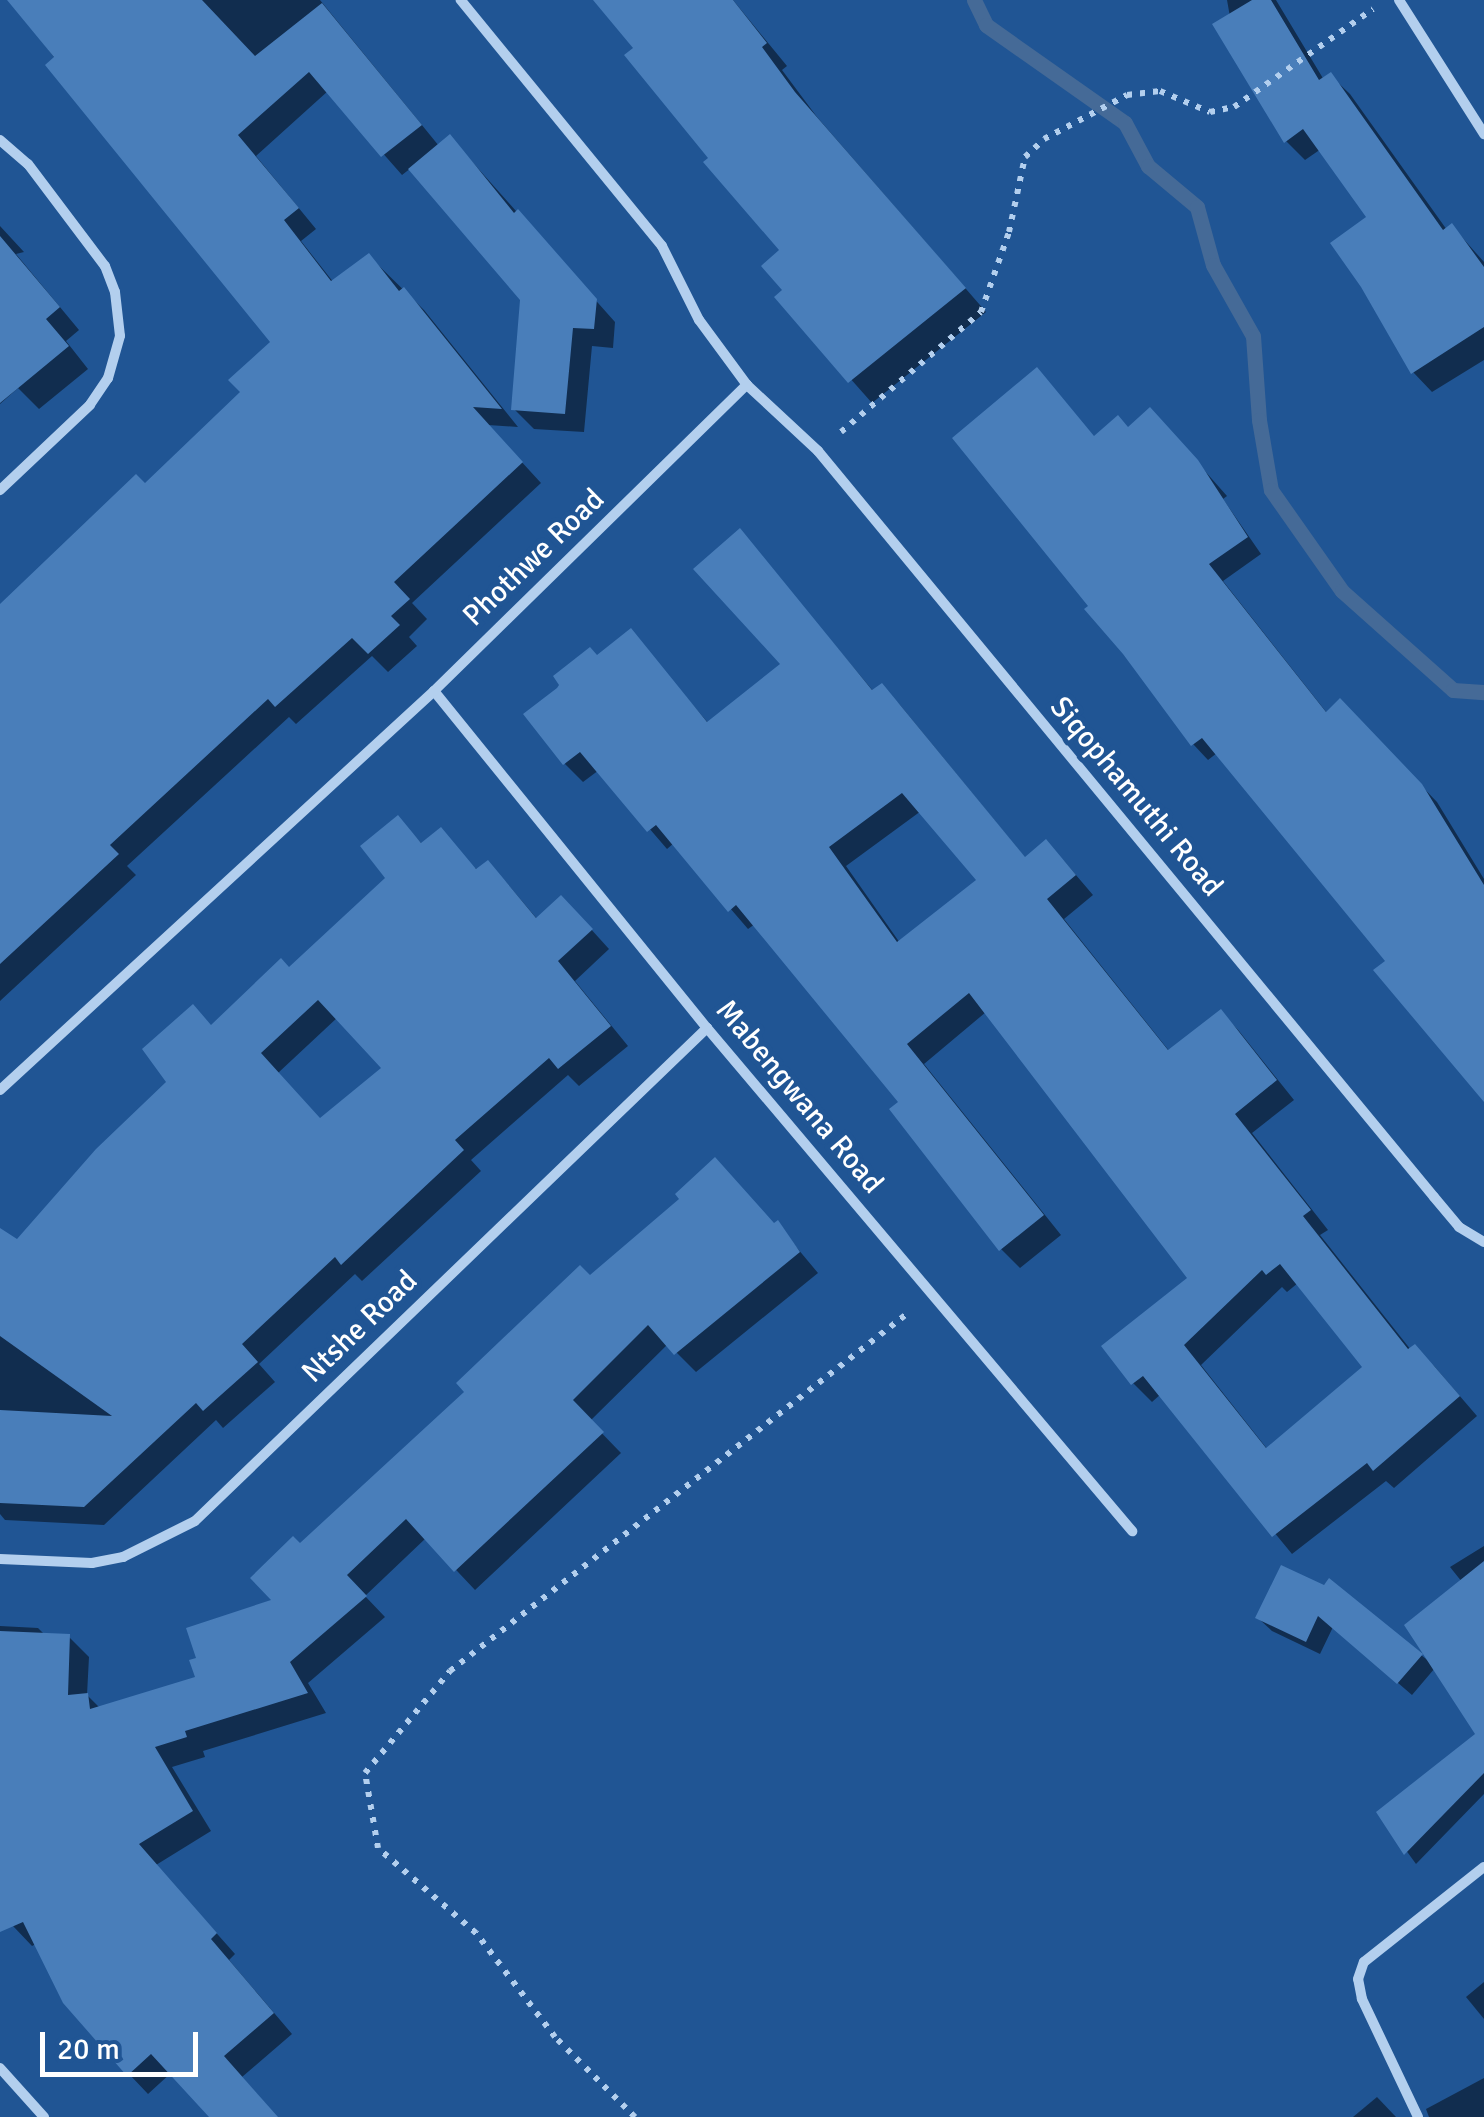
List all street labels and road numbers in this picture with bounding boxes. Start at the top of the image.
street label: Phothwe Road [456,482,612,634]
street label: Siqophamuthi Road [1042,690,1230,904]
street label: Mabengwana Road [708,993,890,1201]
street label: Ntshe Road [295,1263,425,1391]

